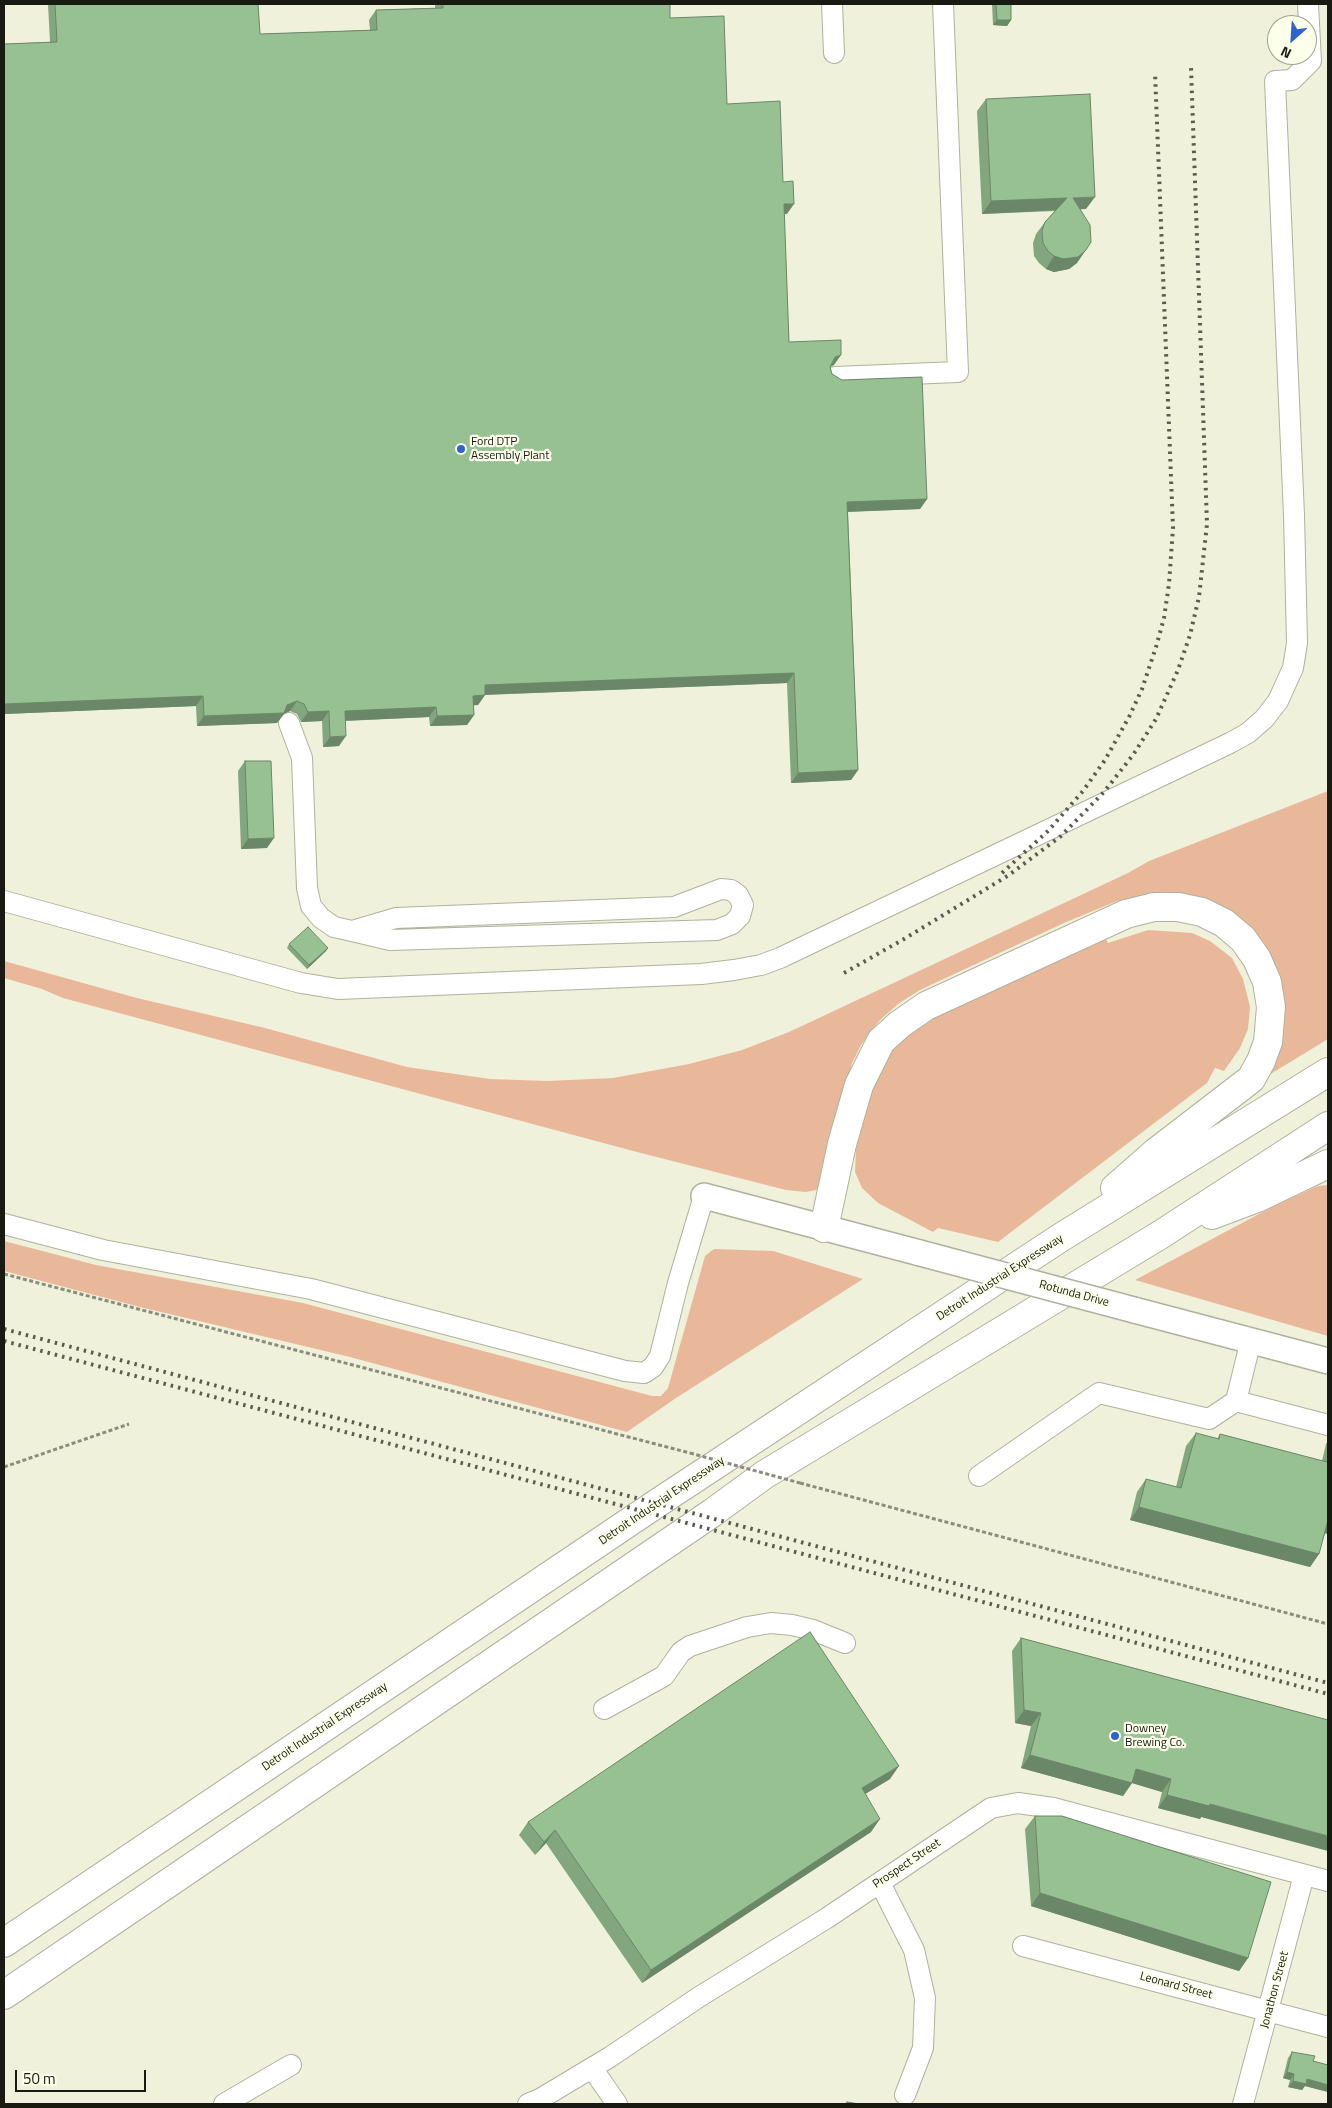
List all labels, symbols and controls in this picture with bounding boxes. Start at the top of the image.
north arrow [1267,15,1317,65]
text: N [1277,41,1295,65]
place label: Ford DTP Assembly Plant [471,435,549,463]
marker: Ford DTP Assembly Plant [455,443,467,455]
street label: Detroit Industrial Expressway [934,1232,1066,1324]
street label: Rotunda Drive [1037,1278,1111,1310]
street label: Detroit Industrial Expressway [596,1454,728,1548]
street label: Detroit Industrial Expressway [259,1680,391,1774]
place label: Downey Brewing Co. [1125,1722,1185,1750]
marker: Downey Brewing Co. [1109,1730,1121,1742]
street label: Prospect Street [870,1836,944,1892]
street label: Jonathon Street [1258,1950,1292,2030]
street label: Leonard Street [1138,1969,1214,2003]
scale bar [18,2060,149,2092]
text: 50 m [23,2067,56,2090]

